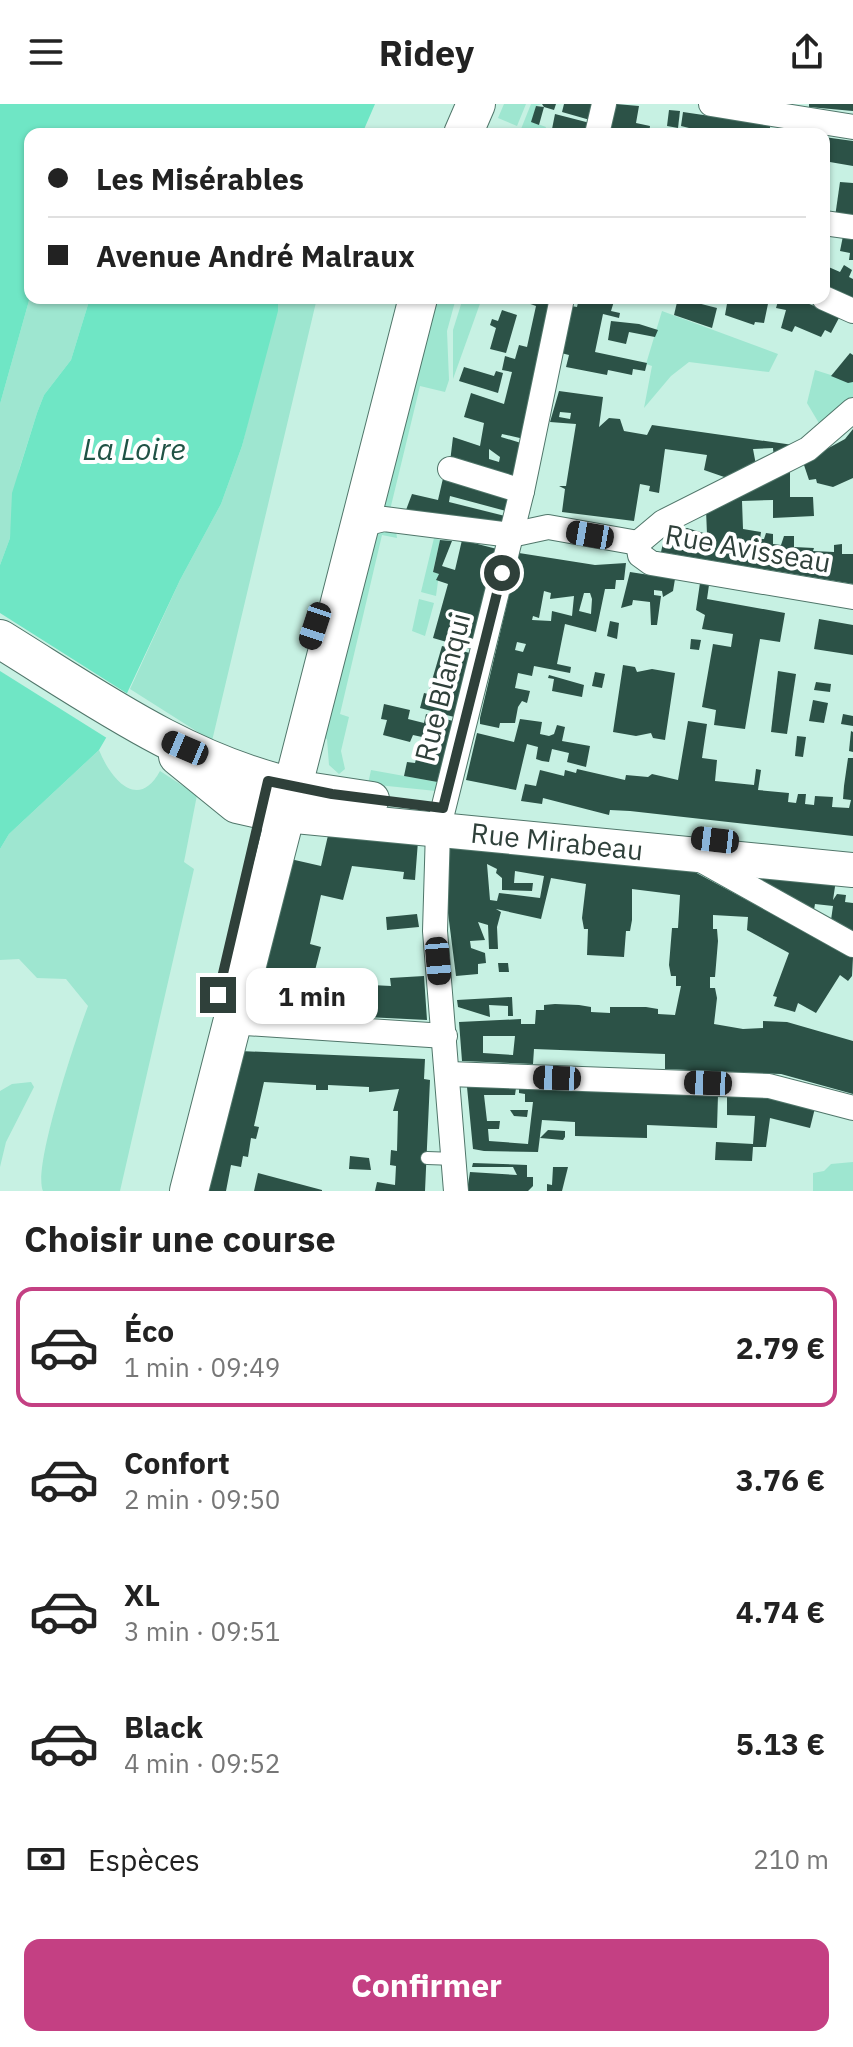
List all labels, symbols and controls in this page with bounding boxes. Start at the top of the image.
text: Ridey [379,29,474,76]
icon: menu [24,30,68,74]
icon: share [785,30,829,74]
text: Les Misérables [96,159,304,198]
text: Avenue André Malraux [96,236,415,275]
water label: La Loire [82,429,186,468]
street label: Rue Avisseau [662,515,834,581]
car [564,519,616,551]
route start [484,555,520,591]
car [296,599,334,653]
street label: Rue Blanqui [406,609,478,765]
car [158,728,212,768]
street label: Rue Mirabeau [469,814,645,868]
car [690,825,740,855]
car [424,936,452,986]
callout: 1 min [246,967,378,1023]
route end [200,977,236,1013]
text: 1 min [278,979,346,1013]
car [533,1065,581,1091]
car [684,1070,732,1096]
text: Choisir une course [24,1215,336,1262]
icon: car [28,1311,100,1383]
text: Éco [124,1311,174,1350]
text: 2.79 € [736,1328,825,1367]
text: 1 min · 09:49 [124,1350,280,1384]
icon: car [28,1443,100,1515]
text: Confort [124,1443,230,1482]
text: 3.76 € [736,1460,825,1499]
text: 2 min · 09:50 [124,1482,280,1516]
icon: car [28,1575,100,1647]
text: XL [124,1575,160,1614]
text: 4.74 € [736,1592,825,1631]
text: 3 min · 09:51 [124,1614,280,1648]
icon: car [28,1707,100,1779]
text: Black [124,1707,203,1746]
text: 5.13 € [736,1724,825,1763]
text: 4 min · 09:52 [124,1746,280,1780]
icon: cash [24,1837,68,1881]
text: Espèces [88,1840,200,1879]
text: 210 m [753,1842,829,1876]
button: Confirmer [24,1939,829,2031]

